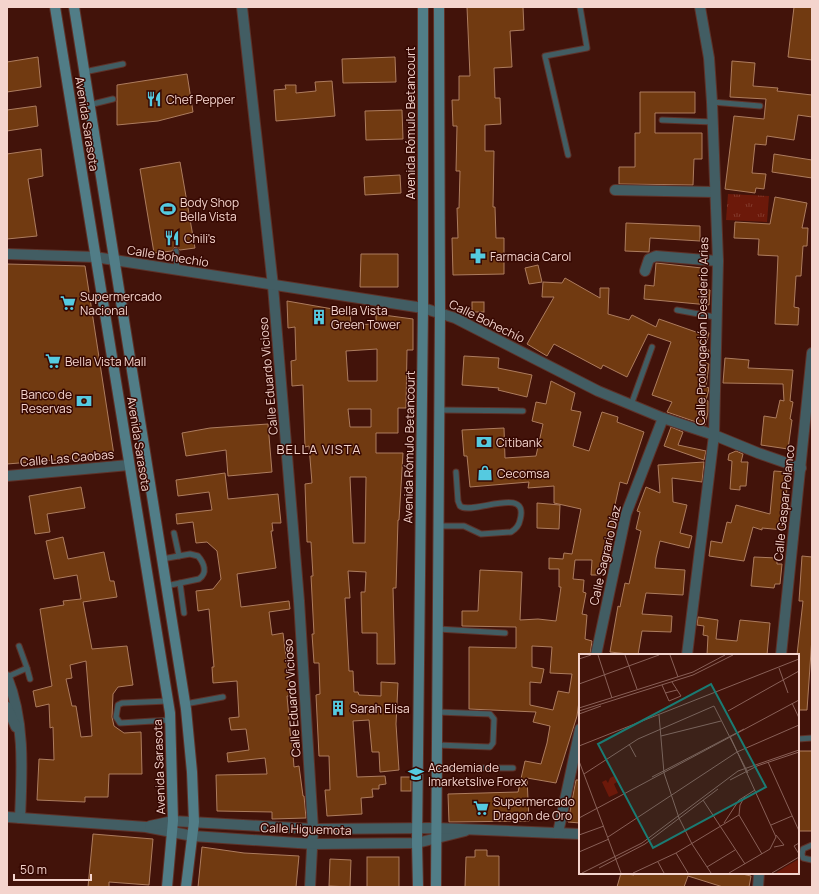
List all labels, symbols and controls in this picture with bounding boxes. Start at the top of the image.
street label: Avenida Rómulo Betancourt [402,46,419,199]
street label: Avenida Sarasota [71,75,103,173]
restaurant icon: Chef Pepper [145,90,163,108]
place label: Chef Pepper [166,91,236,108]
place label: Body Shop Bella Vista [180,194,239,225]
sports icon: Body Shop Bella Vista [159,200,177,218]
restaurant icon: Chili's [163,229,181,247]
place label: Chili's [184,230,216,247]
street label: Calle Prolongación Desiderio Arias [692,237,712,425]
street label: Calle Bohechío [126,241,210,271]
pharmacy icon: Farmacia Carol [469,247,487,265]
place label: Farmacia Carol [490,248,571,265]
place label: Supermercado Nacional [80,288,162,319]
supermarket icon: Supermercado Nacional [59,294,77,312]
street label: Calle Bohechío [446,295,528,347]
place label: Bella Vista Green Tower [331,302,401,333]
building icon: Bella Vista Green Tower [310,308,328,326]
street label: Calle Eduardo Vicioso [254,316,282,436]
supermarket icon: Bella Vista Mall [44,352,62,370]
place label: Bella Vista Mall [65,353,146,370]
street label: Avenida Rómulo Betancourt [399,370,419,524]
place label: Banco de Reservas [21,386,72,417]
bank icon: Banco de Reservas [75,392,93,410]
street label: Avenida Sarasota [123,395,155,493]
bank icon: Citibank [475,433,493,451]
place label: Citibank [496,434,543,451]
district label: BELLA VISTA [276,440,362,458]
street label: Calle Gaspar Polanco [769,444,799,562]
street label: Calle Las Caobas [19,445,115,471]
shop icon: Cecomsa [476,464,494,482]
place label: Cecomsa [497,465,549,482]
street label: Calle Sagrario Díaz [585,503,625,607]
street label: Calle Eduardo Vicioso [279,638,305,758]
inset map [579,654,799,874]
building icon: Sarah Elisa [329,699,347,717]
place label: Sarah Elisa [350,700,410,717]
street label: Avenida Sarasota [149,719,169,815]
place label: Academia de Imarketslive Forex [428,759,528,790]
school or university icon: Academia de Imarketslive Forex [407,765,425,783]
place label: Supermercado Dragon de Oro [493,793,575,824]
supermarket icon: Supermercado Dragon de Oro [472,799,490,817]
street label: Calle Higuemota [260,819,352,839]
scale bar [14,856,91,882]
text: 50 m [20,861,47,878]

